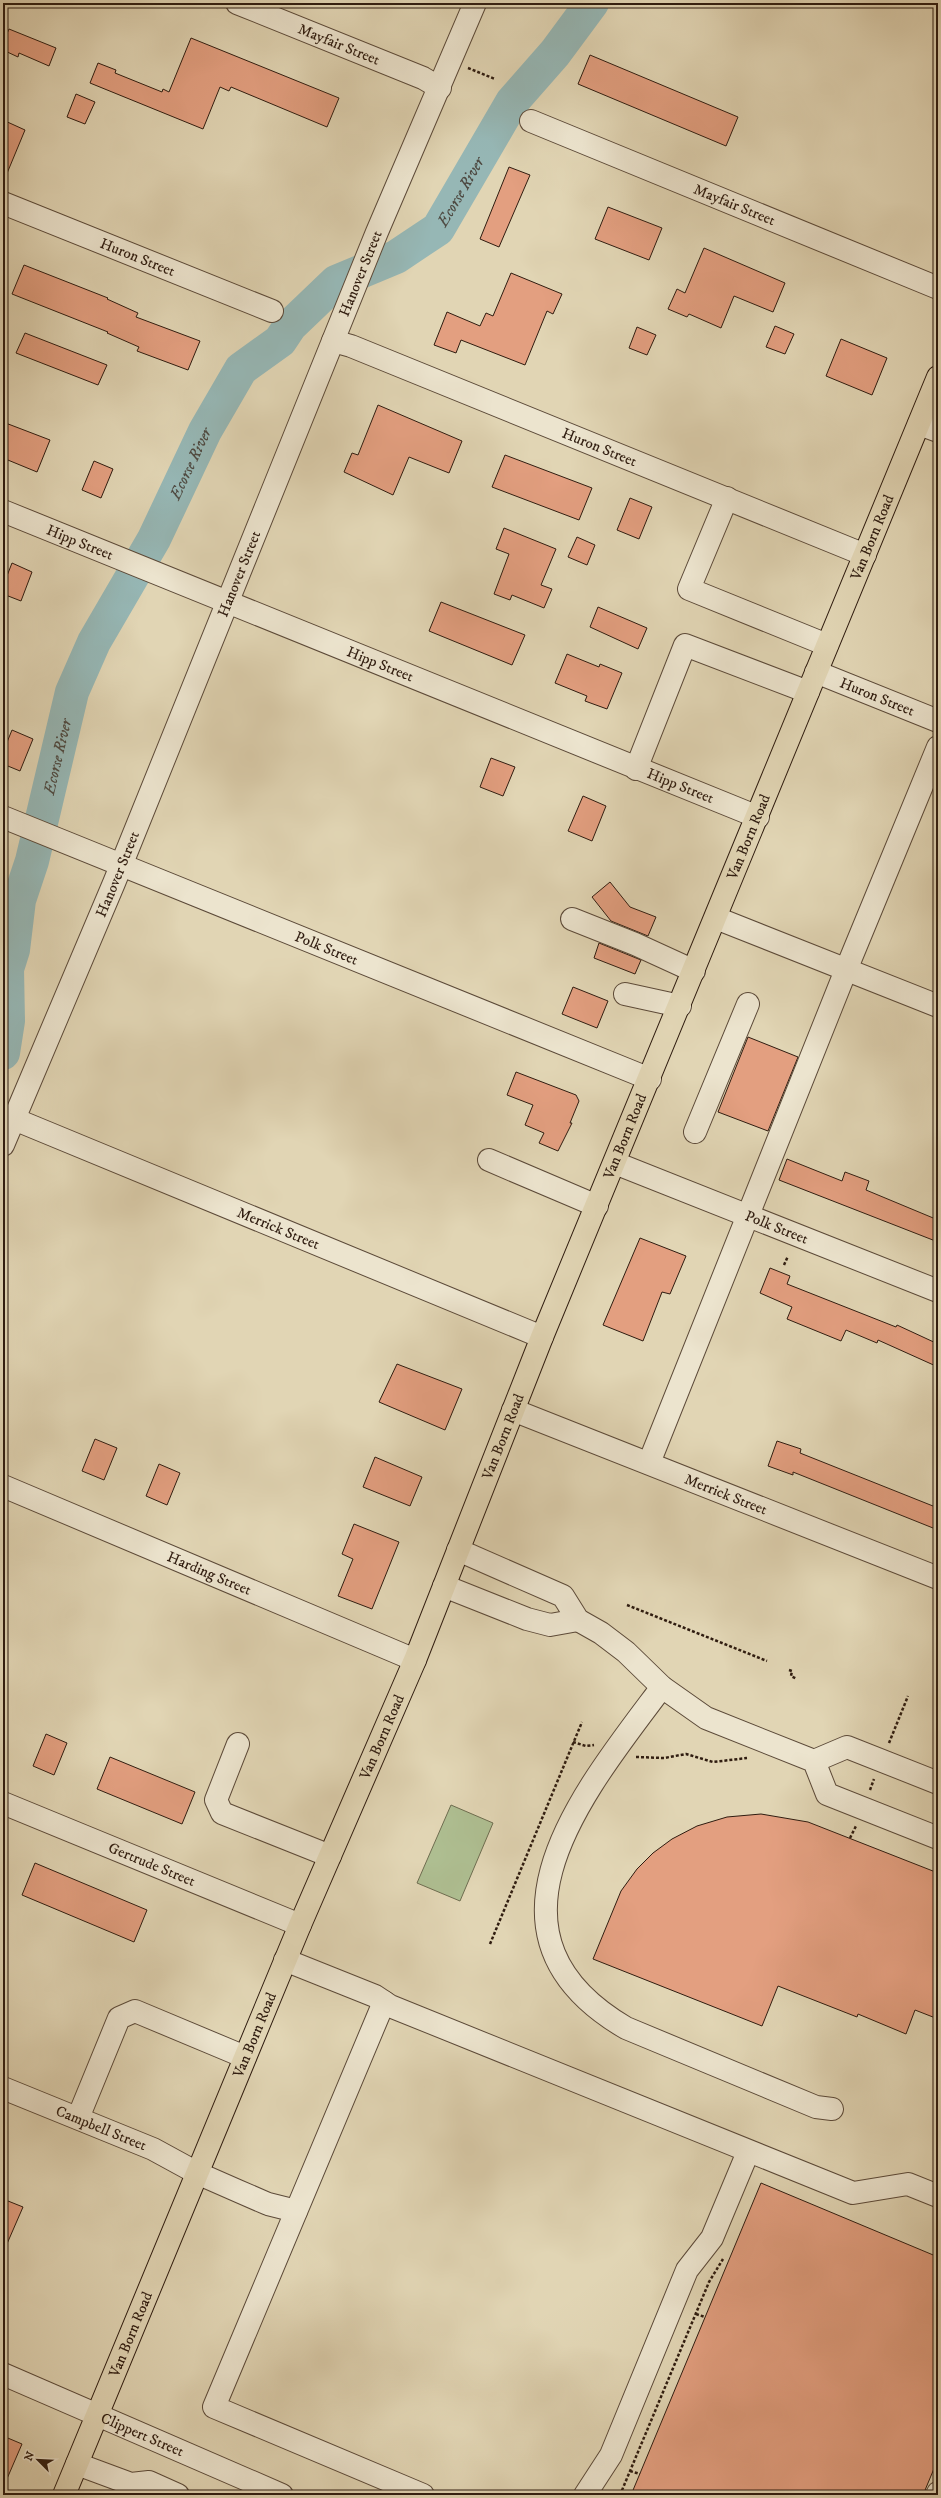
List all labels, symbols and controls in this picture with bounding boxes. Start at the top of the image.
street label: Mayfair Street [295,20,383,70]
water label: Ecorse River [432,153,489,231]
street label: Mayfair Street [691,180,778,230]
street label: Hanover Street [335,228,387,319]
street label: Huron Street [97,234,178,281]
water label: Ecorse River [165,423,217,504]
street label: Huron Street [559,424,640,471]
street label: Van Born Road [846,492,899,584]
street label: Hipp Street [44,521,116,565]
street label: Hanover Street [213,528,265,620]
street label: Hipp Street [344,642,416,686]
street label: Huron Street [837,674,917,721]
water label: Ecorse River [39,716,77,798]
street label: Hipp Street [644,764,717,808]
street label: Van Born Road [722,791,775,883]
street label: Hanover Street [92,828,144,920]
street label: Polk Street [292,927,361,970]
street label: Van Born Road [599,1091,651,1183]
street label: Merrick Street [234,1203,322,1254]
street label: Polk Street [742,1207,811,1249]
street label: Van Born Road [478,1391,529,1483]
street label: Merrick Street [682,1470,770,1520]
street label: Harding Street [164,1547,254,1600]
street label: Van Born Road [355,1691,409,1783]
street label: Gertrude Street [105,1838,198,1891]
street label: Van Born Road [228,1989,281,2081]
street label: Campbell Street [53,2101,149,2155]
street label: Van Born Road [105,2289,157,2381]
street label: Clippert Street [98,2409,187,2461]
north arrow [18,2440,58,2480]
text: N [22,2449,38,2463]

